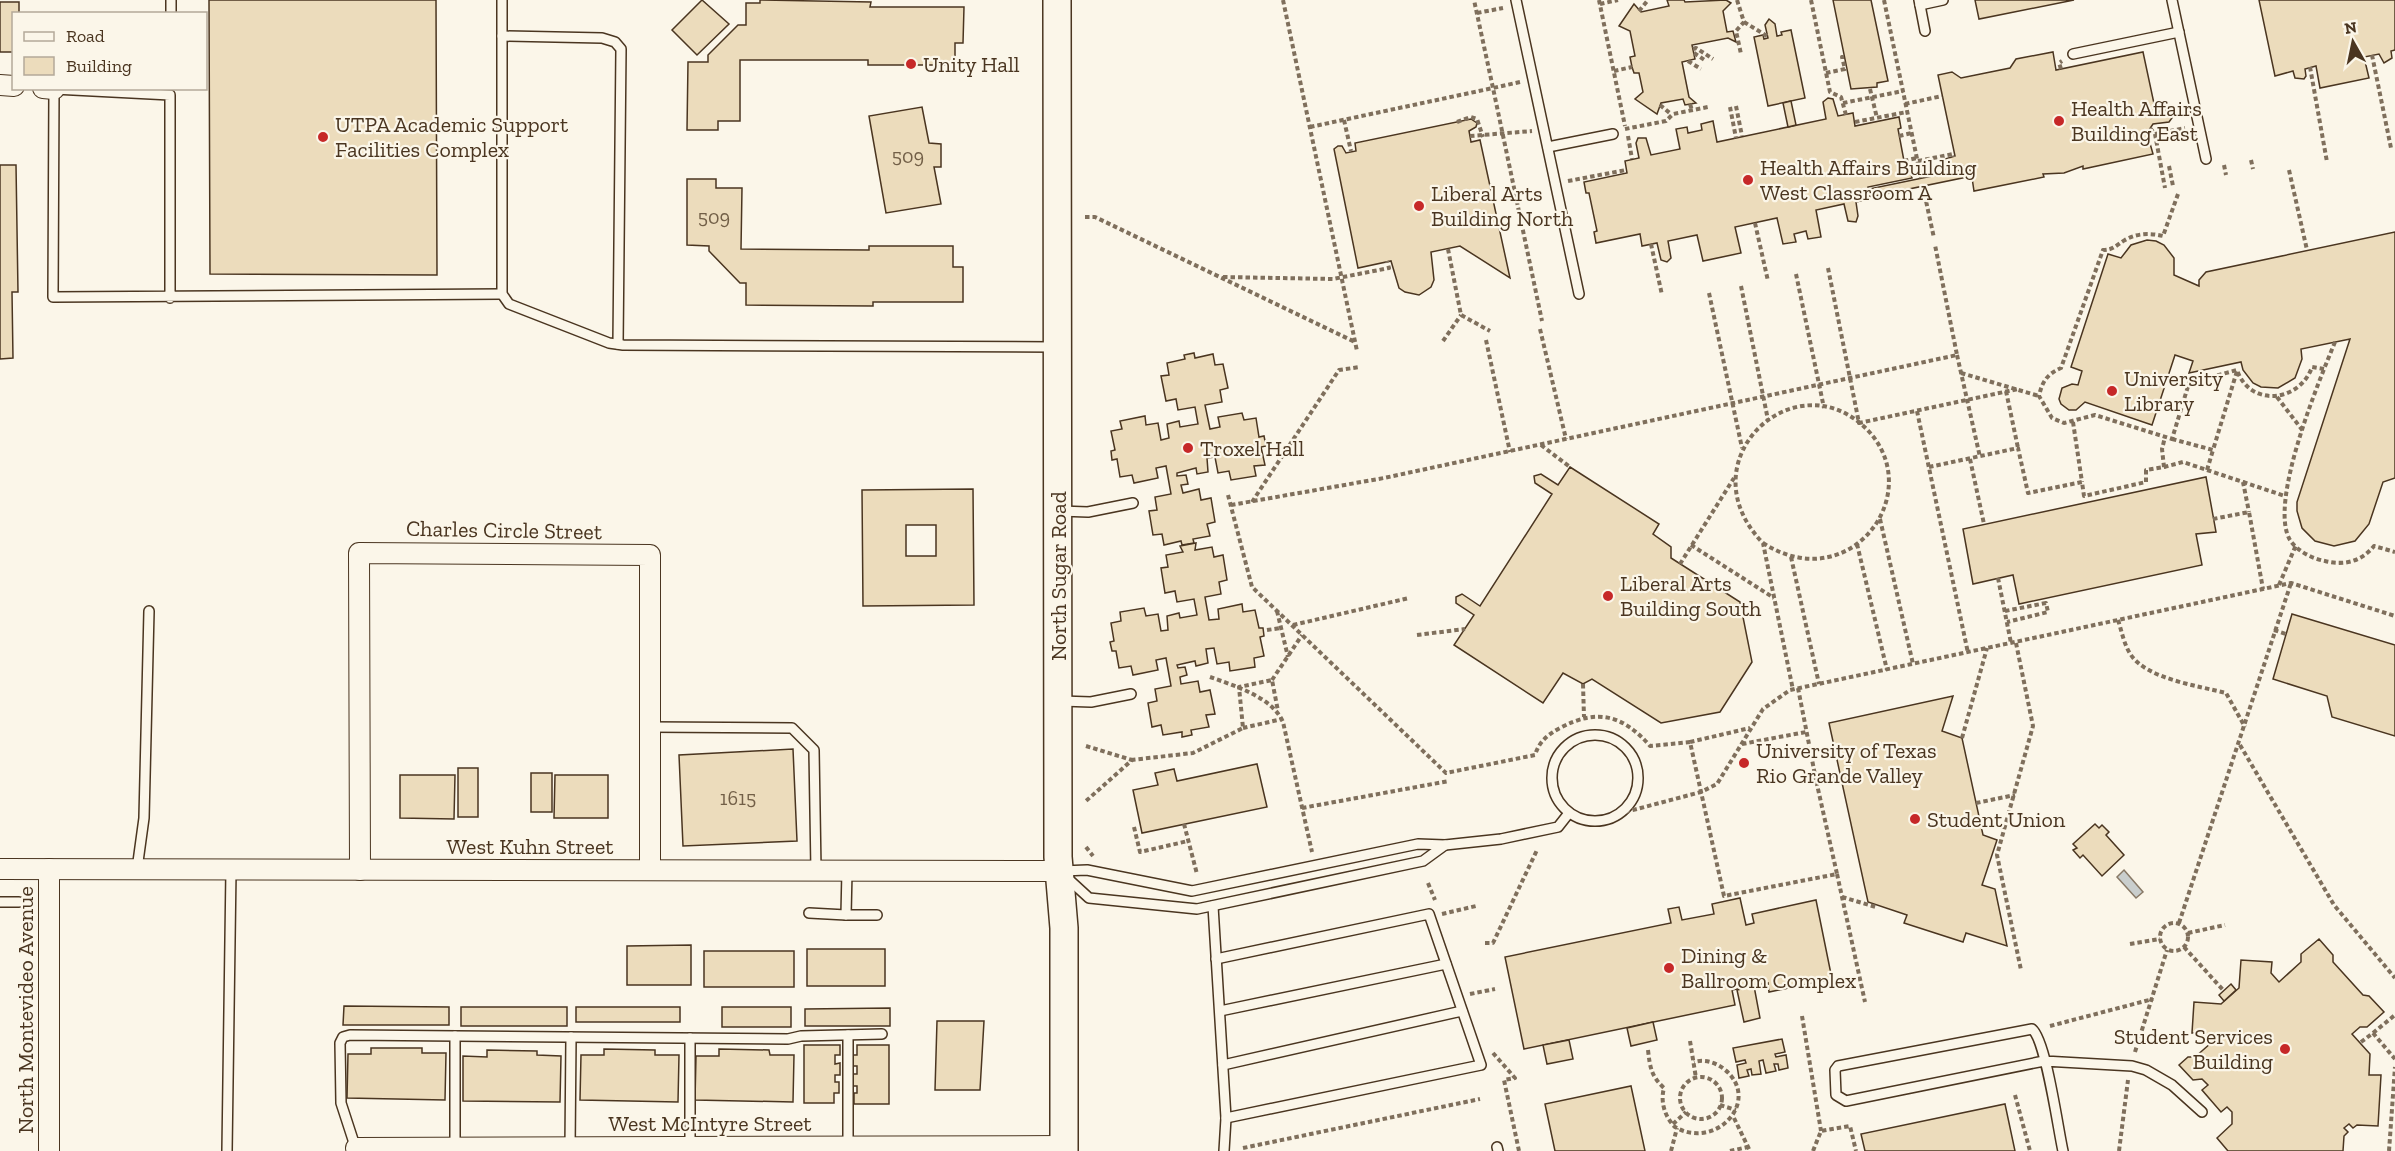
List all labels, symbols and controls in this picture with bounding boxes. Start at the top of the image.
legend [12,12,207,90]
north arrow [2323,12,2383,72]
text: N [2343,17,2358,38]
text: Road [66,25,105,47]
place label: Unity Hall [923,51,1020,78]
text: Building [66,55,132,77]
marker: Unity Hall [904,57,918,71]
place label: Health Affairs Building East [2071,95,2202,147]
place label: UTPA Academic Support Facilities Complex [335,111,569,163]
marker: Health Affairs Building East [2052,114,2066,128]
marker: UTPA Academic Support Facilities Complex [316,130,330,144]
house number: 509 [892,144,924,168]
place label: Health Affairs Building West Classroom A [1760,154,1977,206]
marker: Health Affairs Building West Classroom A [1741,173,1755,187]
place label: Liberal Arts Building North [1431,180,1574,232]
marker: Liberal Arts Building North [1412,199,1426,213]
house number: 509 [698,205,730,229]
place label: University Library [2124,365,2224,417]
marker: University Library [2105,384,2119,398]
place label: Troxel Hall [1200,435,1304,462]
marker: Troxel Hall [1181,441,1195,455]
street label: North Sugar Road [1045,491,1072,661]
street label: Charles Circle Street [406,515,603,545]
place label: Liberal Arts Building South [1620,570,1762,622]
marker: Liberal Arts Building South [1601,589,1615,603]
place label: University of Texas Rio Grande Valley [1756,737,1937,789]
marker: University of Texas Rio Grande Valley [1737,756,1751,770]
house number: 1615 [720,786,756,810]
place label: Student Union [1927,806,2066,833]
marker: Student Union [1908,812,1922,826]
street label: West Kuhn Street [447,833,614,860]
street label: North Montevideo Avenue [12,886,39,1134]
place label: Dining & Ballroom Complex [1681,942,1856,994]
marker: Dining & Ballroom Complex [1662,961,1676,975]
place label: Student Services Building [2114,1023,2273,1075]
marker: Student Services Building [2278,1042,2292,1056]
street label: West McIntyre Street [608,1110,812,1137]

